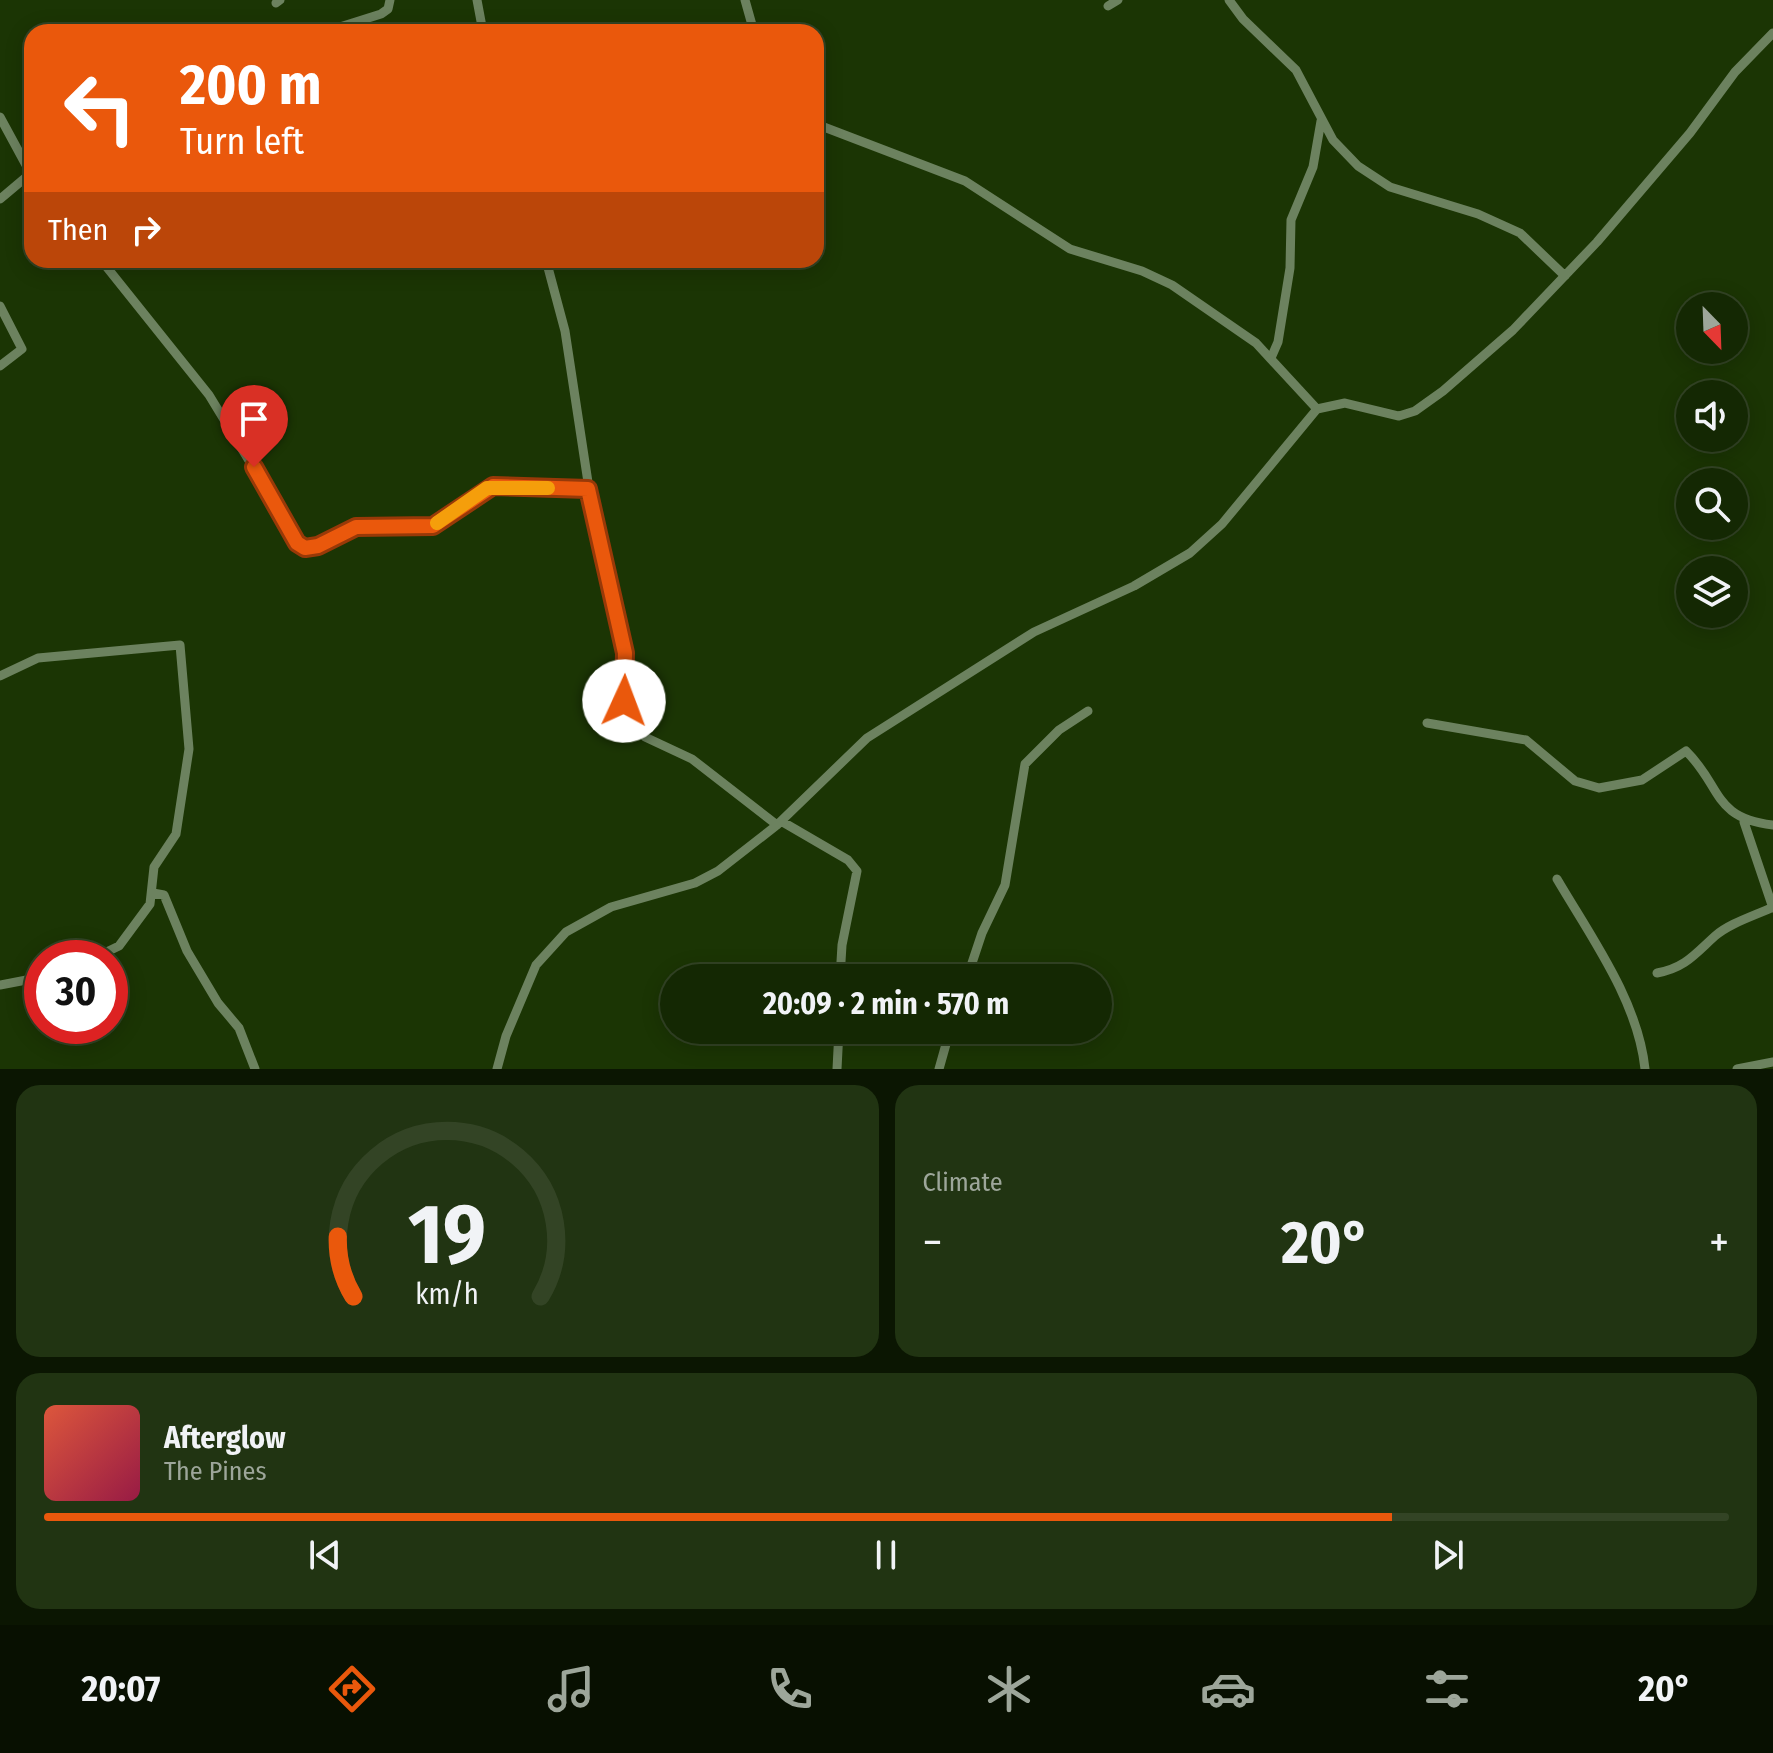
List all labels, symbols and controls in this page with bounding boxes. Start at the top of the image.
text: 200 m [180,52,321,119]
icon: left [48,56,152,160]
text: Turn left [180,120,304,164]
icon: right [124,208,168,252]
text: Then [48,212,108,248]
north arrow [1676,292,1748,364]
map controls [1676,292,1748,628]
button: sound [1676,380,1748,452]
pin [220,385,288,467]
icon: arrive [232,397,276,441]
button: search [1676,468,1748,540]
button: layers [1676,556,1748,628]
position arrow [582,659,666,743]
speed limit sign: 30 [24,940,128,1044]
text: 20:09 · 2 min · 570 m [763,986,1009,1022]
text: Climate [923,1167,1003,1198]
text: 19 [408,1185,486,1285]
text: 20° [1281,1207,1370,1279]
text: − [923,1216,942,1269]
text: + [1709,1216,1729,1269]
text: km/h [415,1277,479,1312]
text: Afterglow [164,1420,286,1456]
text: The Pines [164,1456,267,1487]
icon: previous [303,1533,347,1577]
icon: pause [864,1533,908,1577]
icon: next [1426,1533,1470,1577]
icon: directions [324,1661,380,1717]
icon: music [543,1661,599,1717]
icon: phone [762,1661,818,1717]
icon: climate [981,1661,1037,1717]
icon: car [1200,1661,1256,1717]
icon: filters [1419,1661,1475,1717]
text: 20:07 [82,1667,160,1711]
text: 20° [1638,1667,1691,1711]

